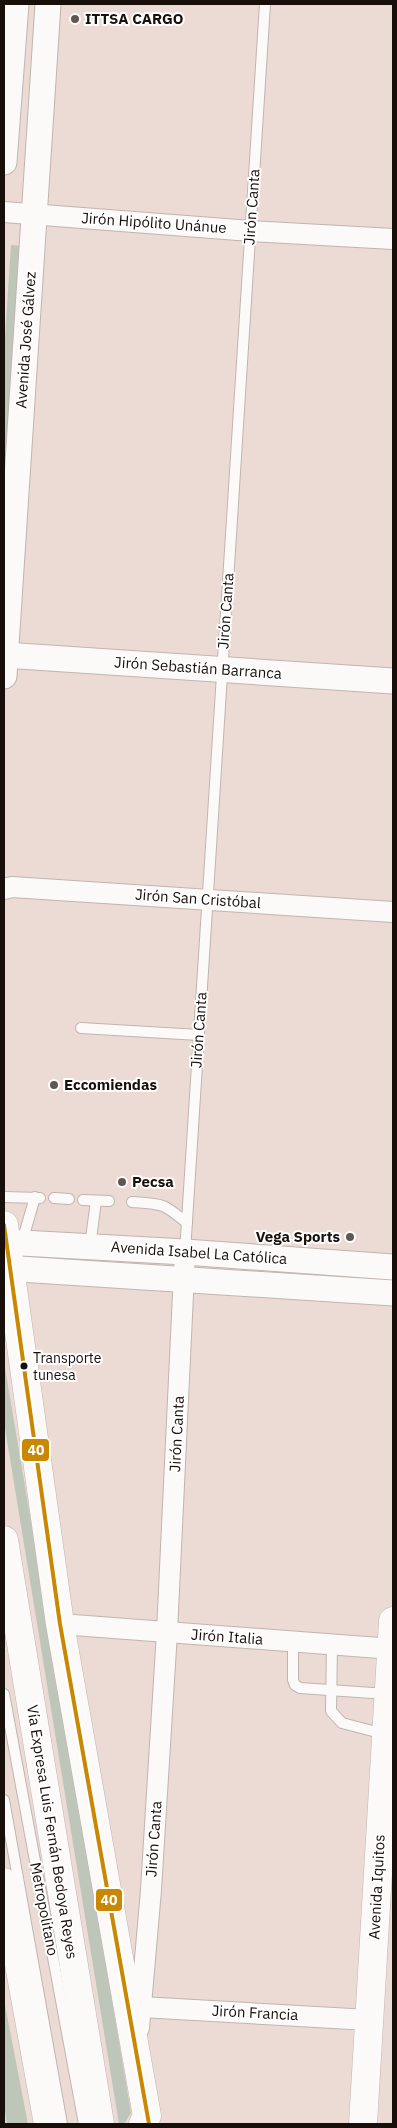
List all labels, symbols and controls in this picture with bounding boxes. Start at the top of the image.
place label: ITTSA CARGO [85,9,184,28]
marker: ITTSA CARGO [69,13,81,25]
street label: Jirón Canta [239,168,264,246]
street label: Jirón Hipólito Unánue [81,208,227,237]
street label: Avenida José Gálvez [11,271,40,409]
street label: Jirón Canta [213,572,238,650]
street label: Jirón Sebastián Barranca [114,652,283,683]
street label: Jirón San Cristóbal [134,885,262,912]
street label: Jirón Canta [186,991,211,1069]
place label: Eccomiendas [64,1075,158,1094]
marker: Eccomiendas [48,1079,60,1091]
place label: Pecsa [132,1172,174,1191]
marker: Pecsa [116,1176,128,1188]
place label: Vega Sports [256,1227,340,1246]
marker: Vega Sports [344,1231,356,1243]
street label: Avenida Isabel La Católica [110,1237,288,1268]
place label: Transporte tunesa [33,1349,102,1384]
marker: Transporte tunesa [19,1361,29,1371]
street label: Jirón Canta [165,1395,188,1473]
line badge: 40 [21,1438,50,1462]
text: 40 [28,1441,44,1459]
street label: Jirón Italia [190,1624,264,1649]
street label: Vía Expresa Luis Fernán Bedoya Reyes [23,1703,82,1960]
street label: Jirón Canta [141,1800,166,1878]
street label: Avenida Iquitos [364,1834,389,1940]
street label: Metropolitano [26,1861,63,1957]
line badge: 40 [95,1888,123,1912]
text: 40 [101,1891,117,1909]
street label: Jirón Francia [211,2001,299,2024]

